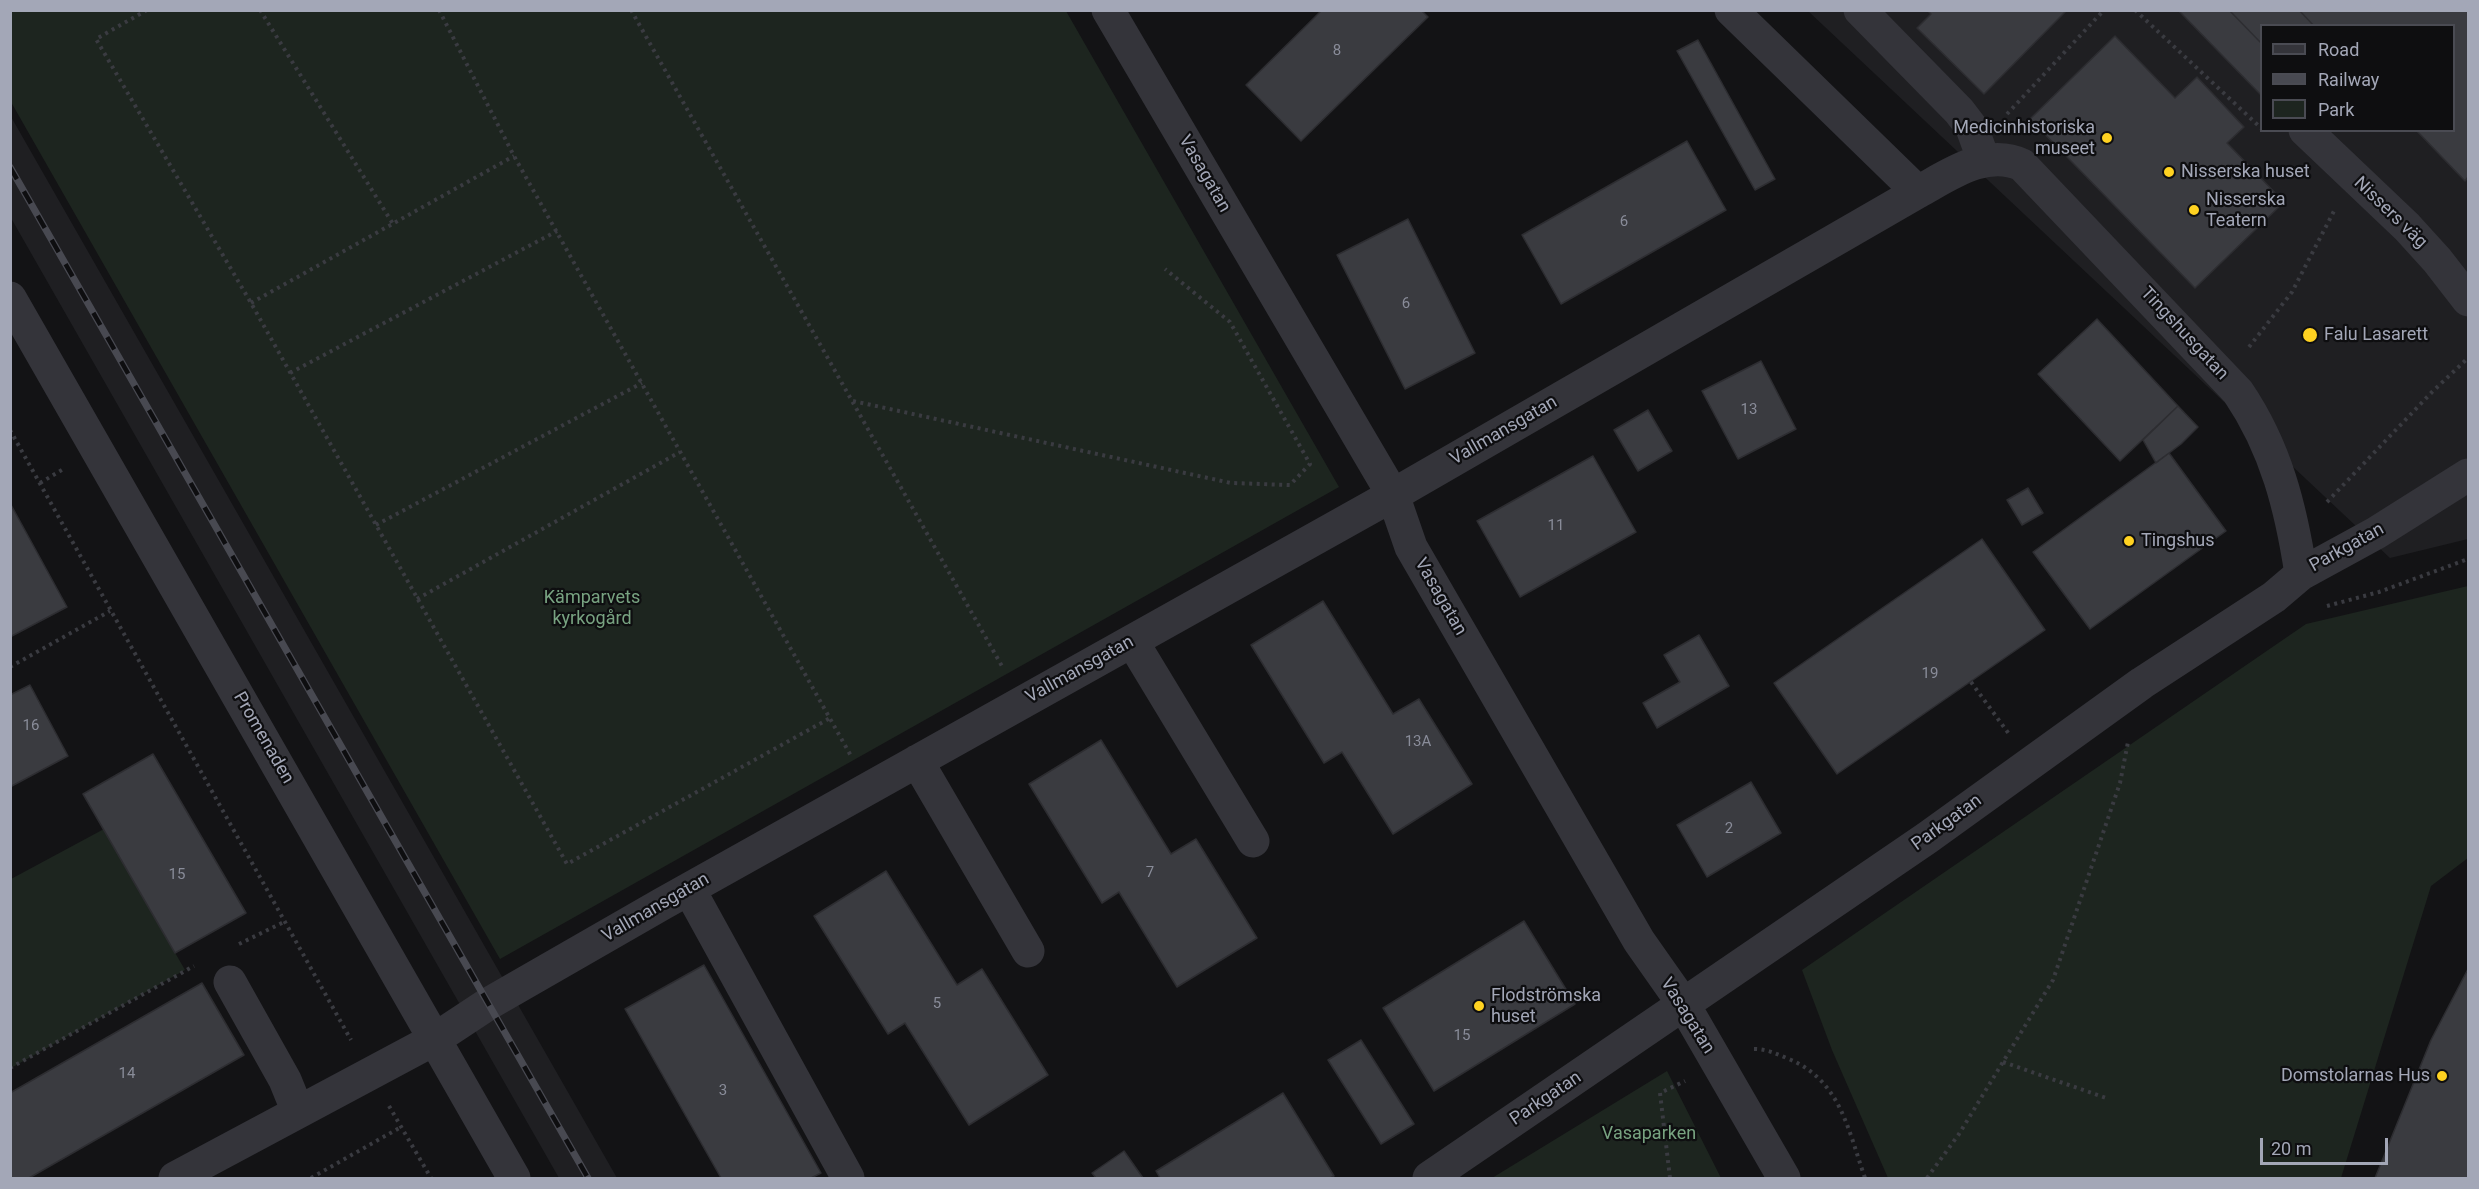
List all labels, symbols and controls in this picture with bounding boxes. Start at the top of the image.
legend [2260,24,2455,132]
text: Road [2318,39,2359,60]
house number: 8 [1333,42,1341,60]
text: Railway [2318,69,2379,90]
text: Park [2318,99,2354,120]
place label: Medicinhistoriska museet [1953,117,2095,160]
marker: Medicinhistoriska museet [2100,131,2114,145]
street label: Vasagatan [1173,132,1235,216]
place label: Nisserska huset [2181,161,2310,183]
marker: Nisserska huset [2162,165,2176,179]
street label: Nissers väg [2349,173,2431,253]
place label: Nisserska Teatern [2206,189,2286,232]
marker: Nisserska Teatern [2187,203,2201,217]
house number: 6 [1620,213,1628,231]
street label: Tingshusgatan [2135,283,2233,385]
house number: 6 [1402,295,1410,313]
place label: Falu Lasarett [2324,324,2428,346]
marker: Falu Lasarett [2301,326,2319,344]
street label: Vallmansgatan [1447,392,1561,470]
house number: 13 [1741,401,1757,419]
house number: 11 [1548,517,1564,535]
street label: Parkgatan [2306,519,2388,577]
place label: Tingshus [2141,530,2215,552]
marker: Tingshus [2122,534,2136,548]
street label: Vasagatan [1409,555,1471,639]
park label: Kämparvets kyrkogård [544,587,640,630]
street label: Vallmansgatan [1022,631,1138,709]
house number: 19 [1922,665,1938,683]
street label: Promenaden [228,688,298,788]
house number: 16 [23,717,39,735]
house number: 13A [1405,733,1431,751]
street label: Parkgatan [1908,790,1986,856]
house number: 2 [1725,820,1733,838]
house number: 7 [1146,864,1154,882]
house number: 15 [169,866,185,884]
street label: Vallmansgatan [599,869,713,947]
street label: Vasagatan [1655,974,1719,1058]
place label: Flodströmska huset [1491,985,1601,1028]
house number: 5 [933,995,941,1013]
marker: Flodströmska huset [1472,999,1486,1013]
house number: 15 [1454,1027,1470,1045]
house number: 14 [119,1065,135,1083]
place label: Domstolarnas Hus [2281,1065,2430,1087]
street label: Parkgatan [1506,1067,1586,1131]
marker: Domstolarnas Hus [2435,1069,2449,1083]
house number: 3 [719,1082,727,1100]
park label: Vasaparken [1602,1123,1696,1145]
scale bar [2263,1126,2390,1164]
text: 20 m [2271,1138,2311,1159]

